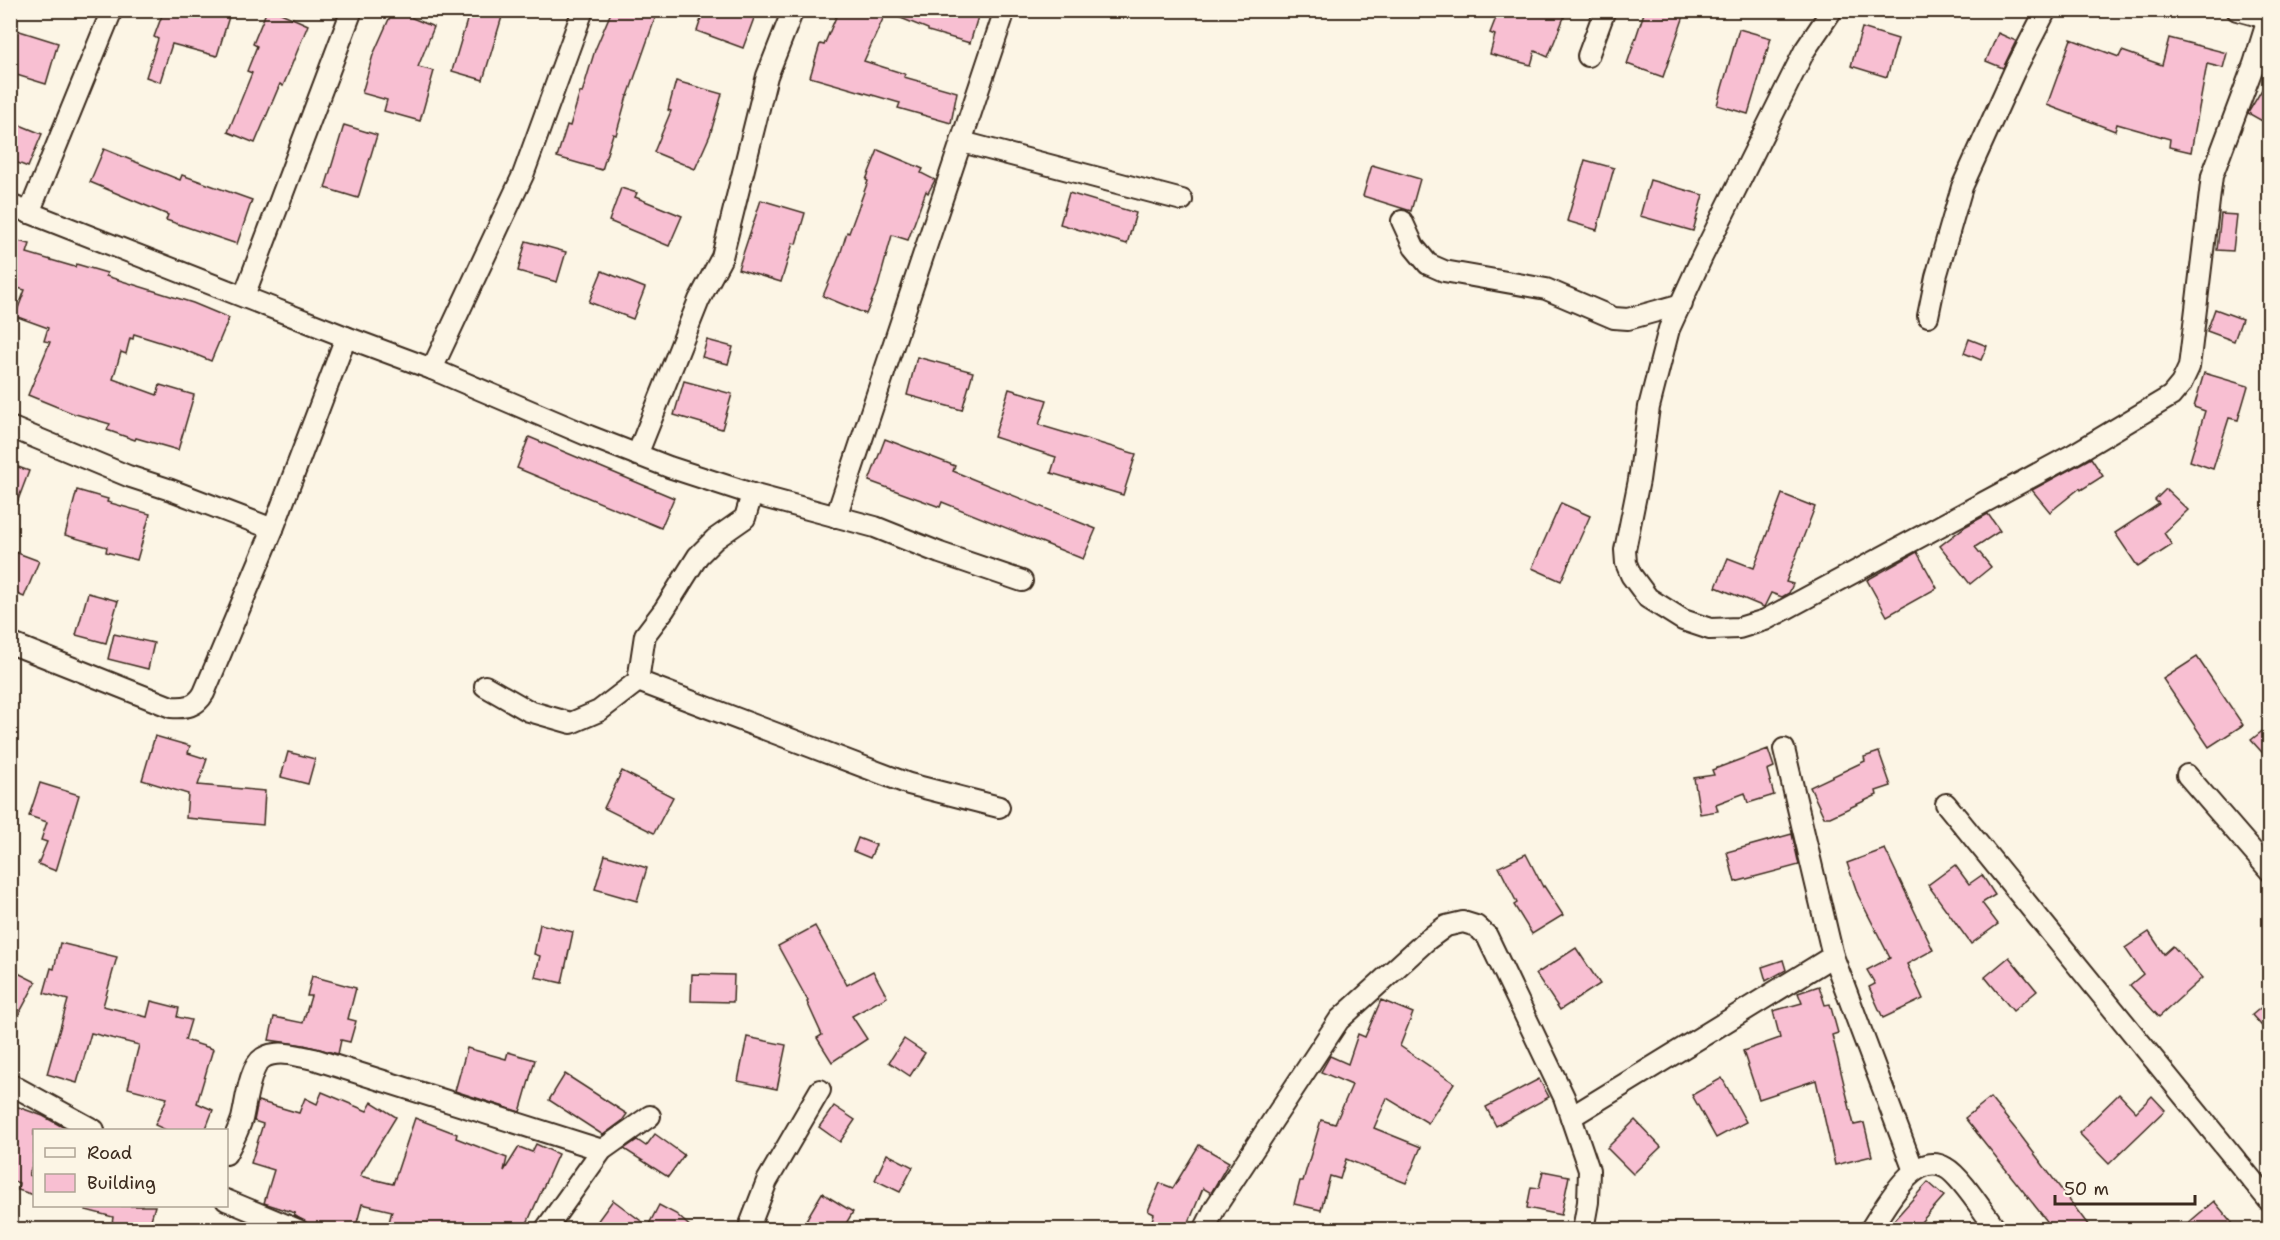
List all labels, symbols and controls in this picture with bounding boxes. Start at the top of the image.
legend [33,1129,228,1207]
text: Road [87,1141,132,1165]
scale bar [2055,1168,2194,1206]
text: Building [87,1171,156,1195]
text: 50 m [2064,1177,2109,1201]

